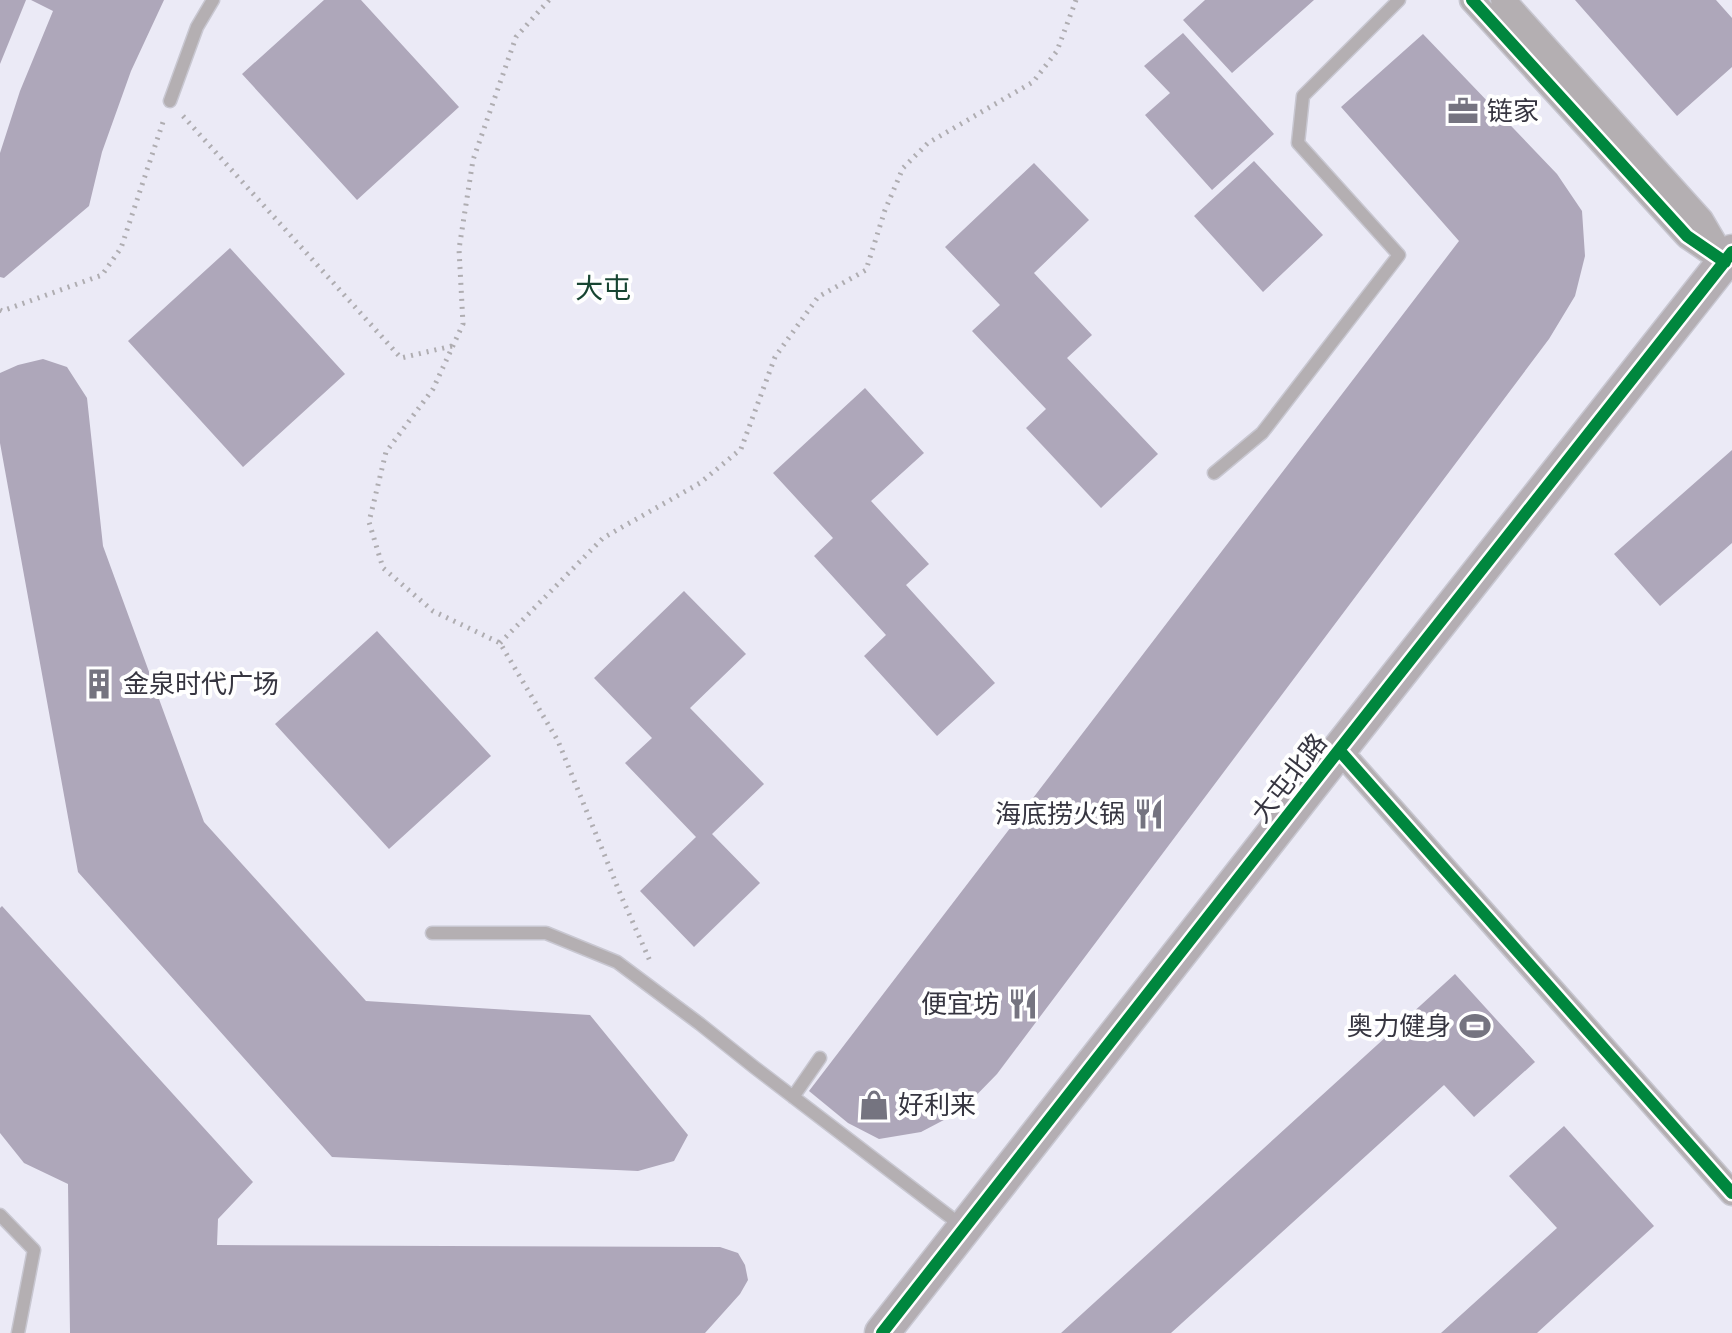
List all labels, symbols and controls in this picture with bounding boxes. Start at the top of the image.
office icon: 链家 [1446,94,1480,128]
place label: 链家 [1487,94,1539,126]
district label: 大屯 [575,270,631,304]
building icon: 金泉时代广场 [82,667,116,701]
place label: 金泉时代广场 [123,667,279,699]
street label: 大屯北路 [1244,727,1333,828]
place label: 海底捞火锅 [995,797,1125,829]
restaurant icon: 海底捞火锅 [1132,797,1166,831]
place label: 便宜坊 [921,987,999,1019]
restaurant icon: 便宜坊 [1006,987,1040,1021]
place label: 奥力健身 [1347,1009,1451,1041]
sports icon: 奥力健身 [1458,1009,1492,1043]
shop icon: 好利来 [857,1088,891,1122]
place label: 好利来 [898,1088,976,1120]

